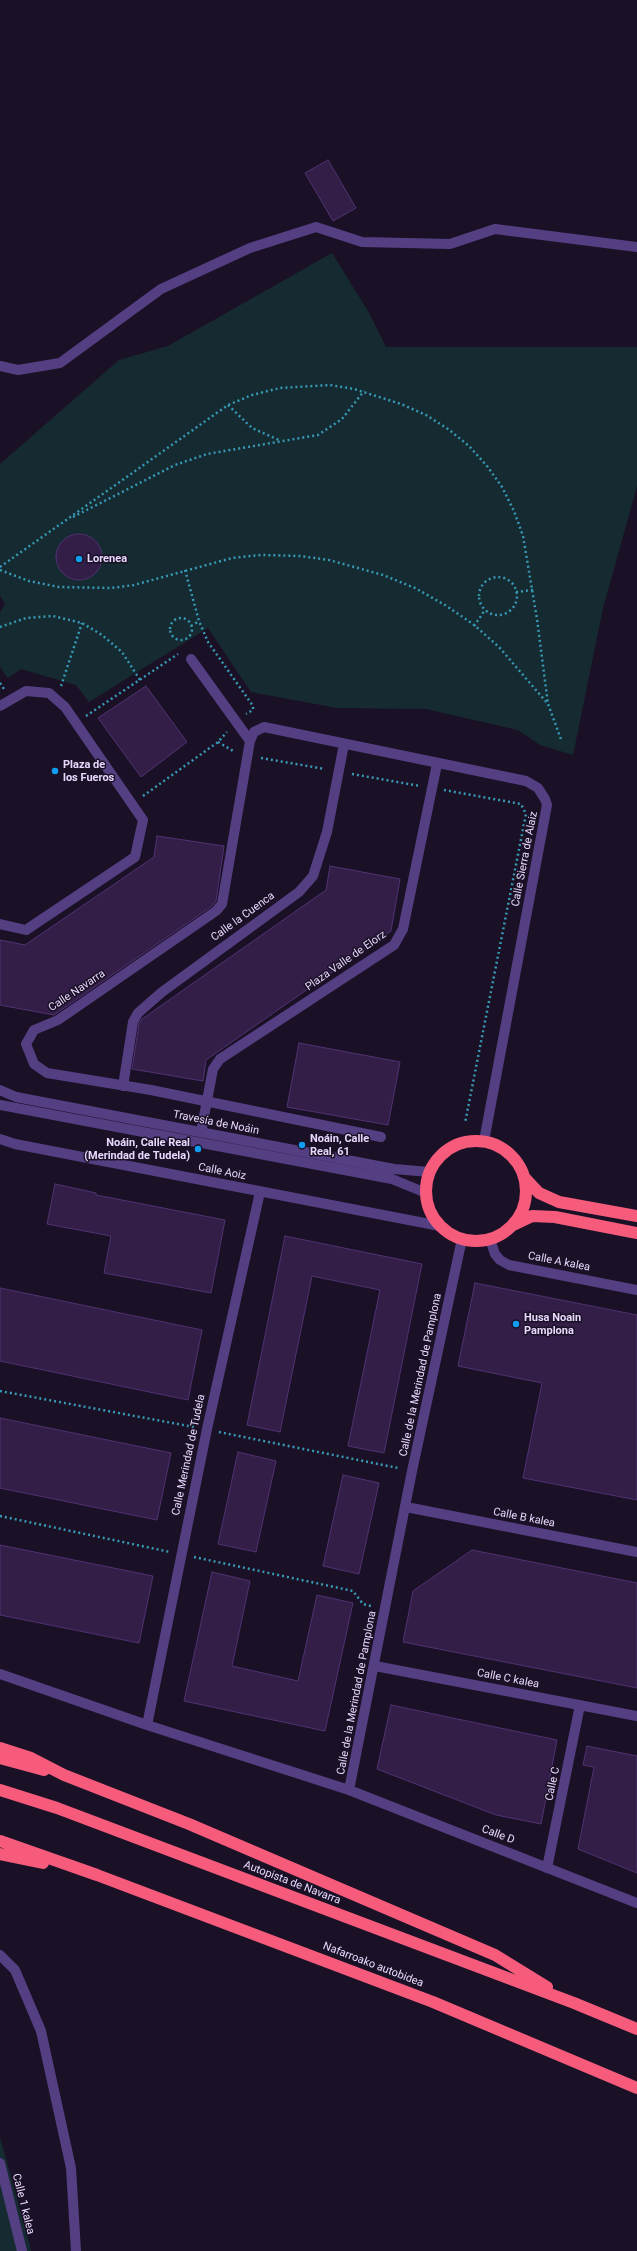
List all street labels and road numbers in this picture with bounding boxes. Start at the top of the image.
street label: Calle Sierra de Alaiz [509,810,541,908]
street label: Calle la Cuenca [209,890,277,944]
street label: Plaza Valle de Elorz [303,928,389,994]
street label: Calle Navarra [46,967,108,1015]
street label: Travesía de Noáin [172,1108,260,1138]
street label: Calle Aoiz [197,1161,247,1183]
street label: Calle A kalea [527,1250,591,1274]
street label: Calle de la Merindad de Pamplona [397,1292,445,1458]
street label: Calle Merindad de Tudela [170,1393,208,1517]
street label: Calle B kalea [492,1506,556,1530]
street label: Calle de la Merindad de Pamplona [335,1610,379,1776]
street label: Calle C kalea [476,1667,540,1691]
street label: Calle C [543,1766,563,1802]
street label: Calle D [480,1823,516,1847]
street label: Autopista de Navarra [242,1858,342,1908]
street label: Nafarroako autobidea [321,1940,425,1990]
street label: Calle 1 kalea [9,2172,37,2236]

